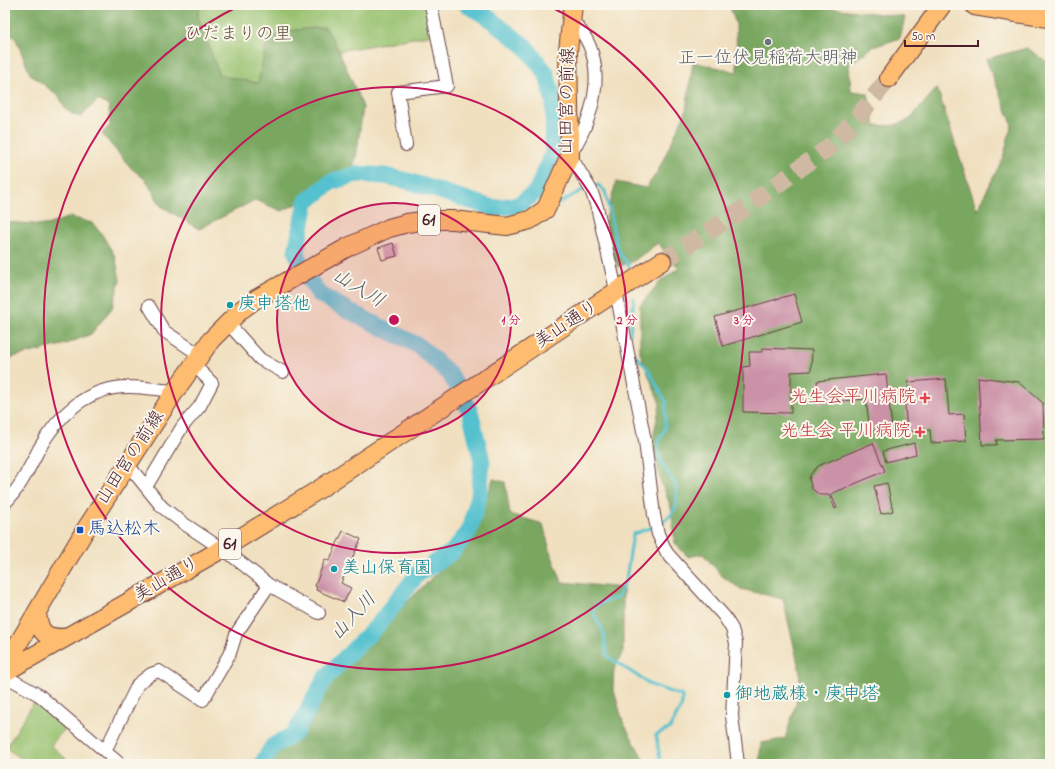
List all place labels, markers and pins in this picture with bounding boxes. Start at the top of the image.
marker: 正一位伏見稲荷大明神 [763,37,773,47]
place label: 正一位伏見稲荷大明神 [678,46,858,72]
place label: 庚申塔他 [238,292,310,318]
marker: 庚申塔他 [225,300,235,310]
centre of rings [387,313,401,327]
place label: 光生会平川病院 [790,385,916,411]
marker: 光生会平川病院 [919,392,931,404]
place label: 光生会 平川病院 [781,419,911,445]
marker: 光生会 平川病院 [914,426,926,438]
place label: 馬込松木 [88,517,160,543]
marker: 馬込松木 [75,525,85,535]
place label: 美山保育園 [342,556,432,582]
marker: 美山保育園 [329,564,339,574]
place label: 御地蔵様・庚申塔 [735,682,879,708]
marker: 御地蔵様・庚申塔 [722,690,732,700]

